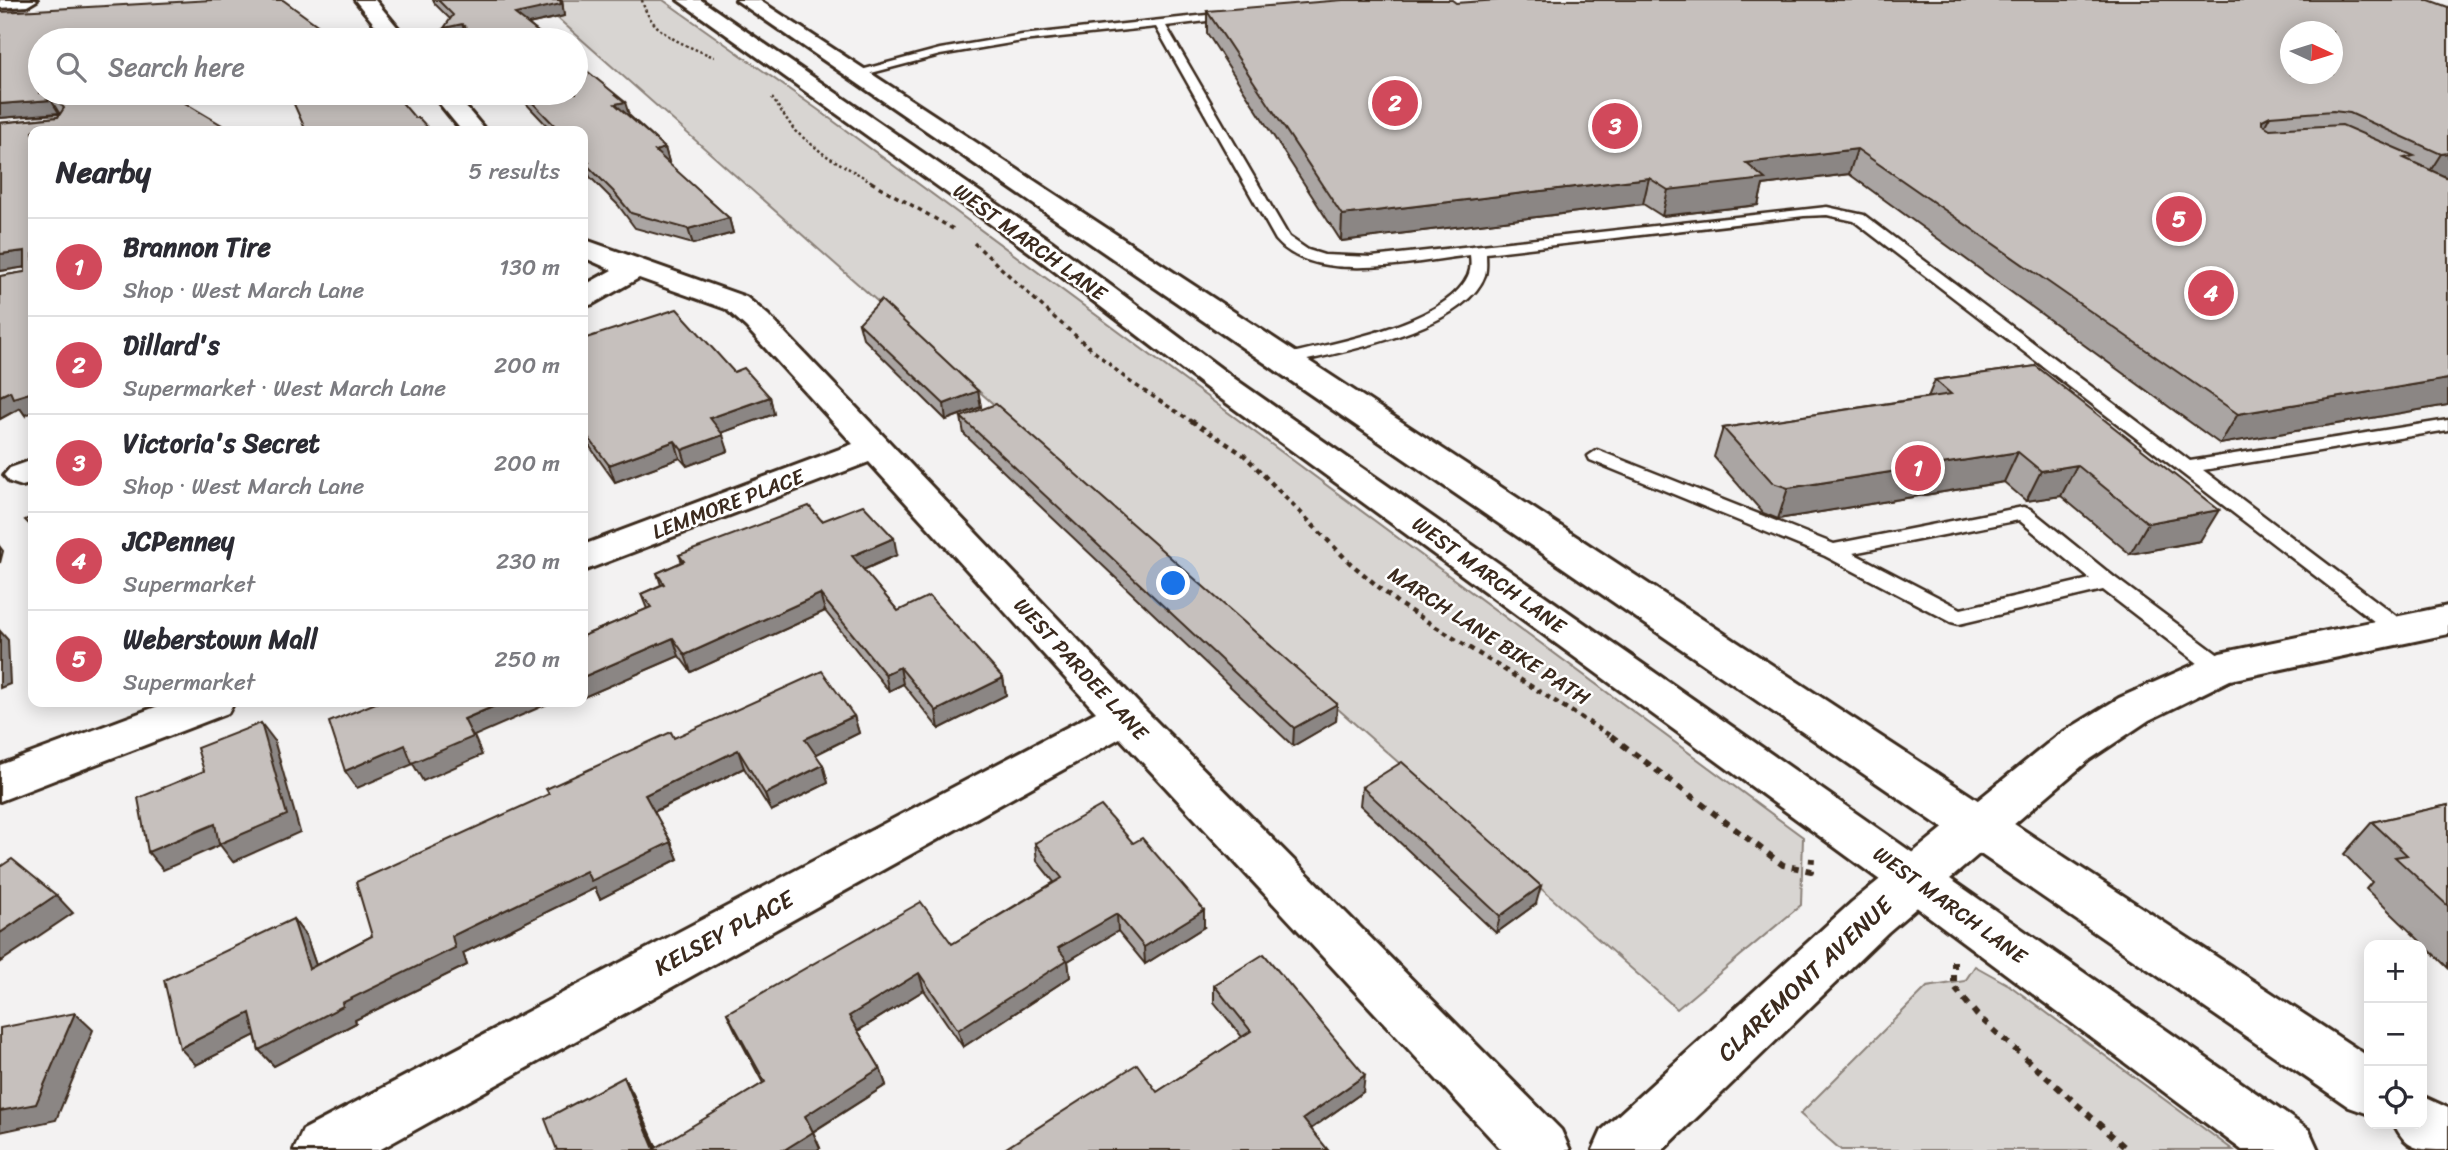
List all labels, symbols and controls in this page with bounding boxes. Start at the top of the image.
north arrow [2280,21,2343,84]
search box [28,28,588,105]
text: Search here [108,44,245,90]
icon: search [52,48,90,86]
pin: 2 [1372,77,1418,129]
pin: 3 [1592,100,1638,152]
text: Nearby [56,145,151,199]
text: 5 results [469,151,560,192]
street label: WEST MARCH LANE [945,173,1116,312]
pin: 5 [2156,193,2202,245]
text: Brannon Tire [123,224,271,270]
text: 1 [74,247,84,288]
text: 130 m [499,247,560,288]
pin: 4 [2188,267,2234,319]
text: Shop · West March Lane [123,270,364,311]
text: Dillard's [123,322,220,368]
text: 2 [72,345,86,386]
text: 200 m [494,345,560,386]
text: Supermarket · West March Lane [123,368,446,409]
text: Victoria's Secret [123,420,320,466]
pin: 1 [1895,442,1941,494]
text: 3 [73,443,85,484]
text: 200 m [494,443,560,484]
street label: LEMMORE PLACE [646,457,811,550]
text: Shop · West March Lane [123,466,364,507]
street label: WEST MARCH LANE [1404,506,1575,645]
text: JCPenney [123,518,234,564]
text: 4 [72,541,86,582]
text: 230 m [496,541,560,582]
street label: MARCH LANE BIKE PATH [1380,556,1598,716]
text: Supermarket [123,564,255,605]
your location [1156,566,1190,600]
street label: WEST PARDEE LANE [1004,588,1159,751]
text: Weberstown Mall [123,616,318,662]
text: 5 [72,639,86,680]
text: 250 m [494,639,560,680]
text: Supermarket [123,662,255,703]
street label: WEST MARCH LANE [1865,836,2036,975]
street label: KELSEY PLACE [646,878,803,988]
street label: CLAREMONT AVENUE [1707,885,1904,1072]
map controls [2364,940,2427,1129]
button: + [2364,940,2427,1003]
button: − [2364,1003,2427,1066]
button: locate [2364,1066,2427,1129]

